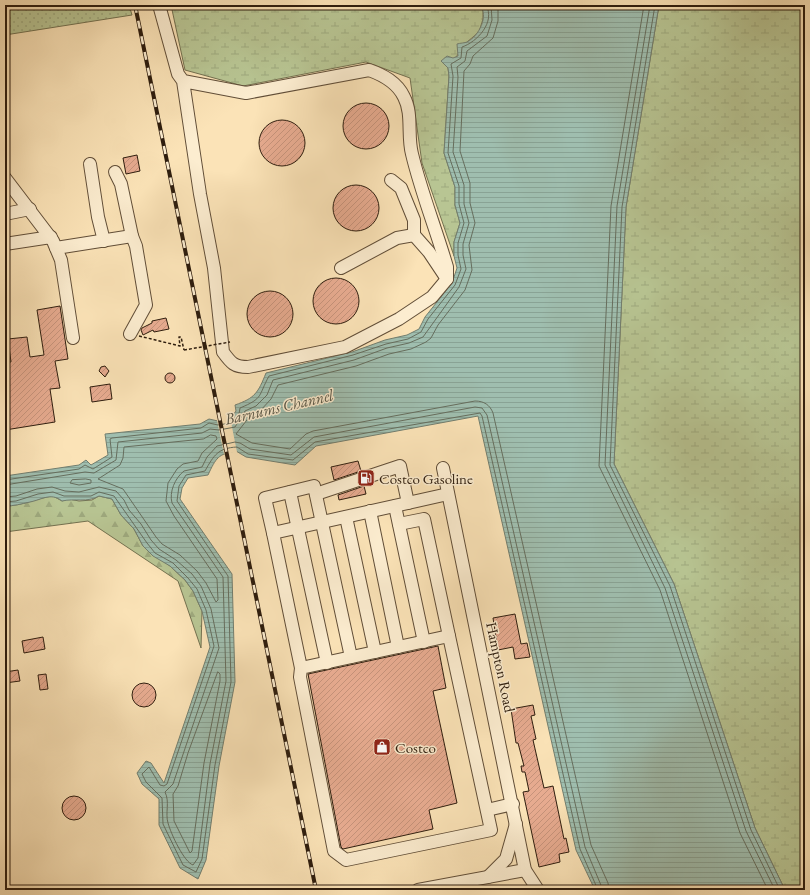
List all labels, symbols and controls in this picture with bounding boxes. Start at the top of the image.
water label: Barnums Channel [222,384,336,430]
fuel station icon: Costco Gasoline [356,468,376,488]
place label: Costco Gasoline [379,469,473,488]
street label: Hampton Road [482,620,520,714]
shop icon: Costco [372,737,392,757]
place label: Costco [395,738,436,757]

